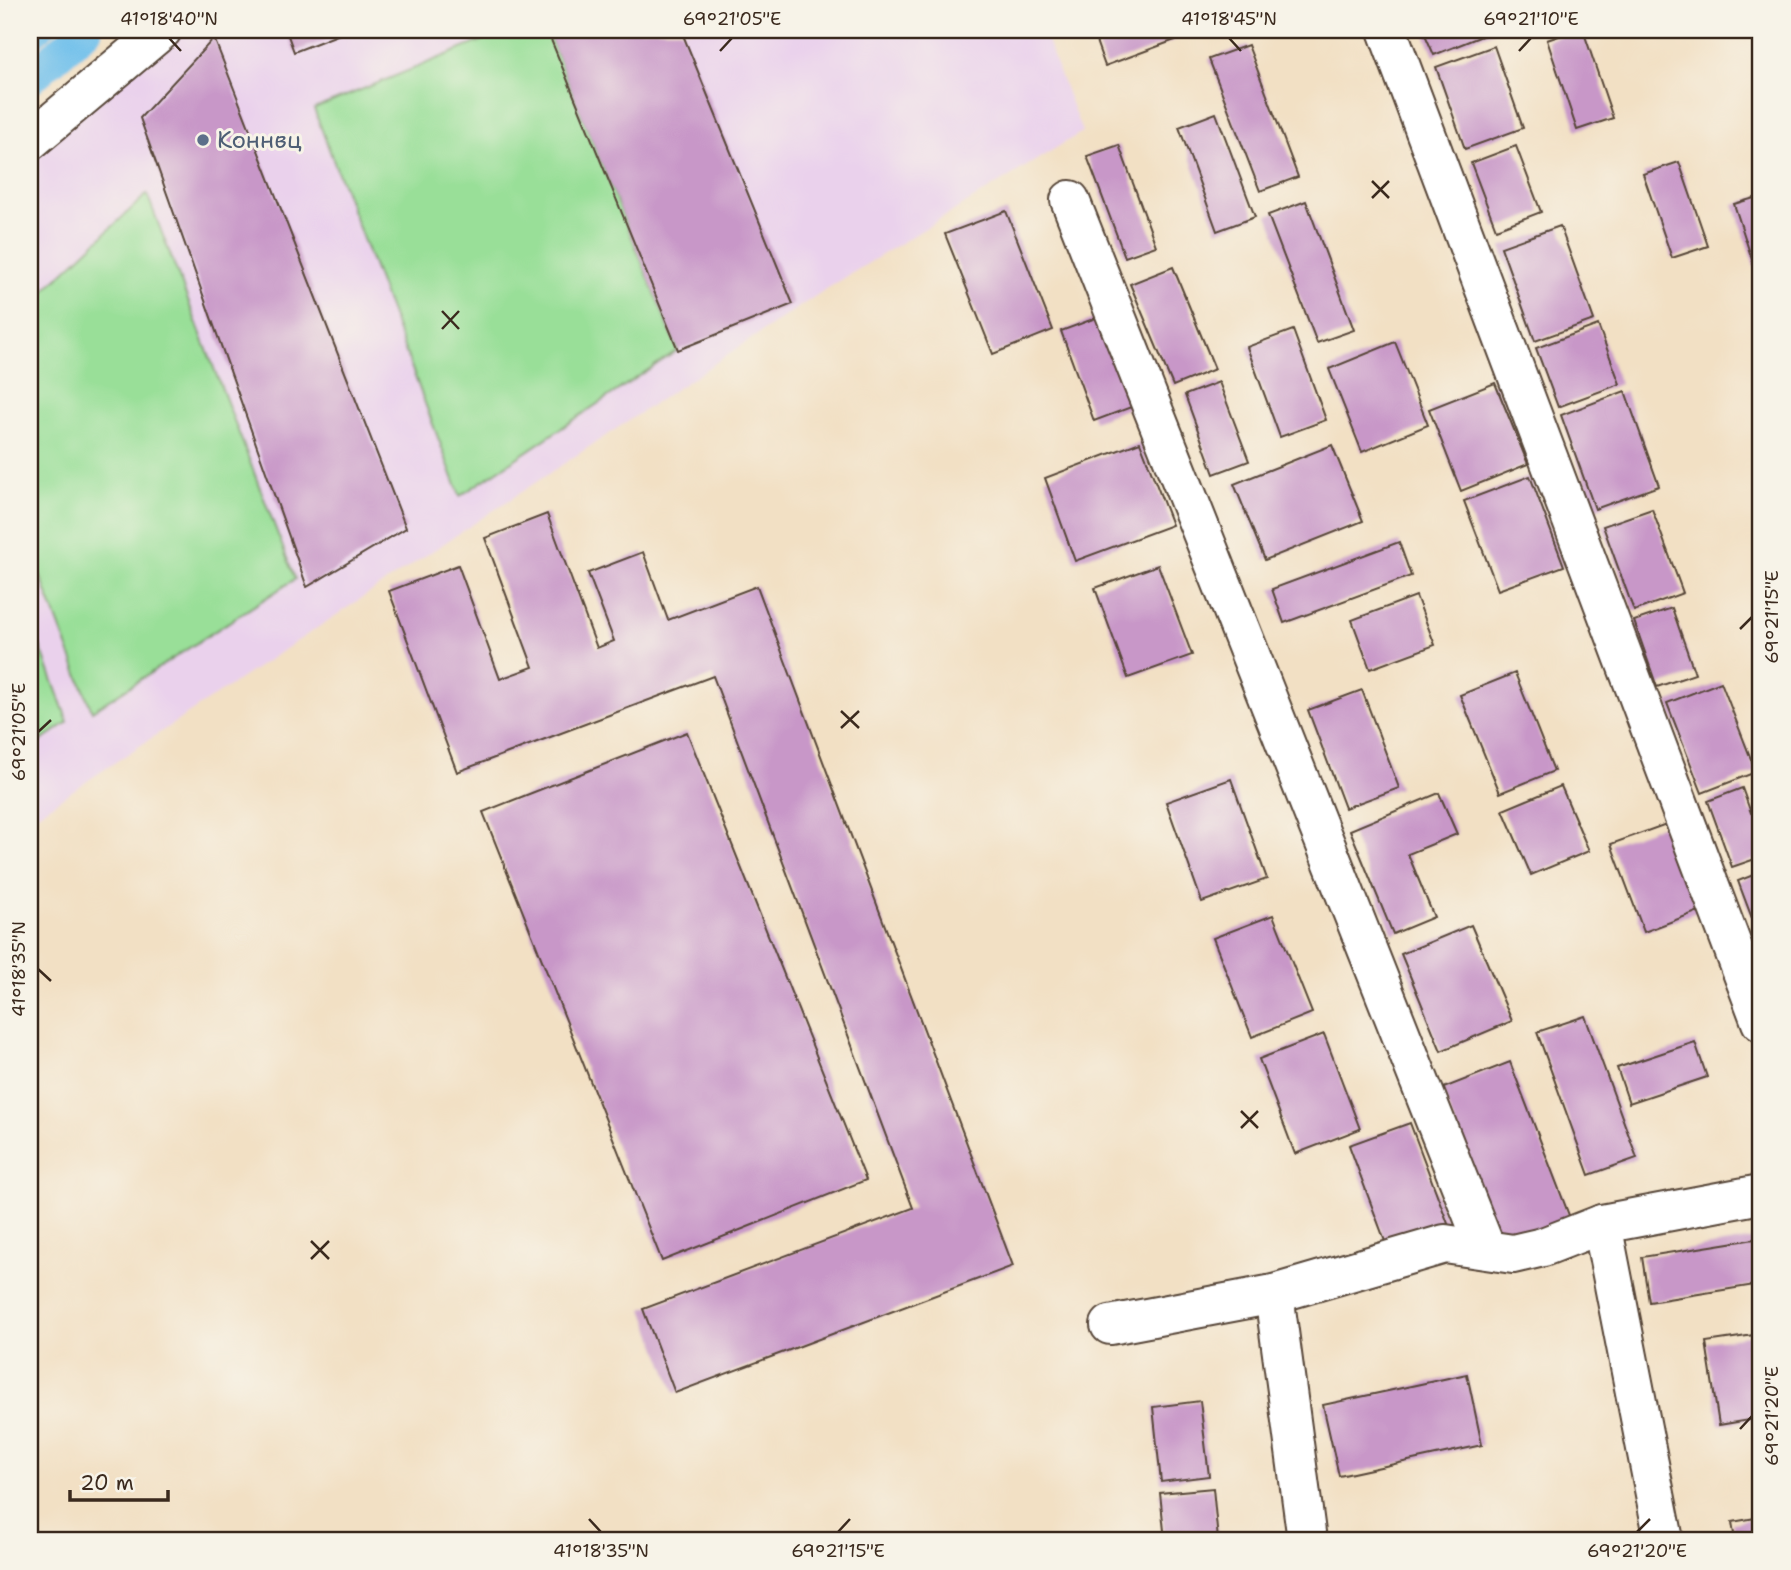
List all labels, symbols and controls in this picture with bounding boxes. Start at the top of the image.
text: 41°18'40"N [120,7,218,31]
text: 69°21'05"E [683,7,781,31]
text: 41°18'45"N [1181,7,1277,31]
text: 69°21'10"E [1483,7,1579,31]
place label: Коннвц [217,124,302,156]
marker: Коннвц [195,132,211,148]
text: 69°21'15"E [1760,570,1784,664]
text: 69°21'05"E [7,683,31,781]
text: 41°18'35"N [7,921,31,1017]
text: 69°21'20"E [1760,1366,1784,1466]
scale bar [70,1458,168,1502]
text: 20 m [80,1469,134,1497]
text: 41°18'35"N [553,1539,649,1563]
text: 69°21'15"E [791,1539,885,1563]
text: 69°21'20"E [1587,1539,1687,1563]

